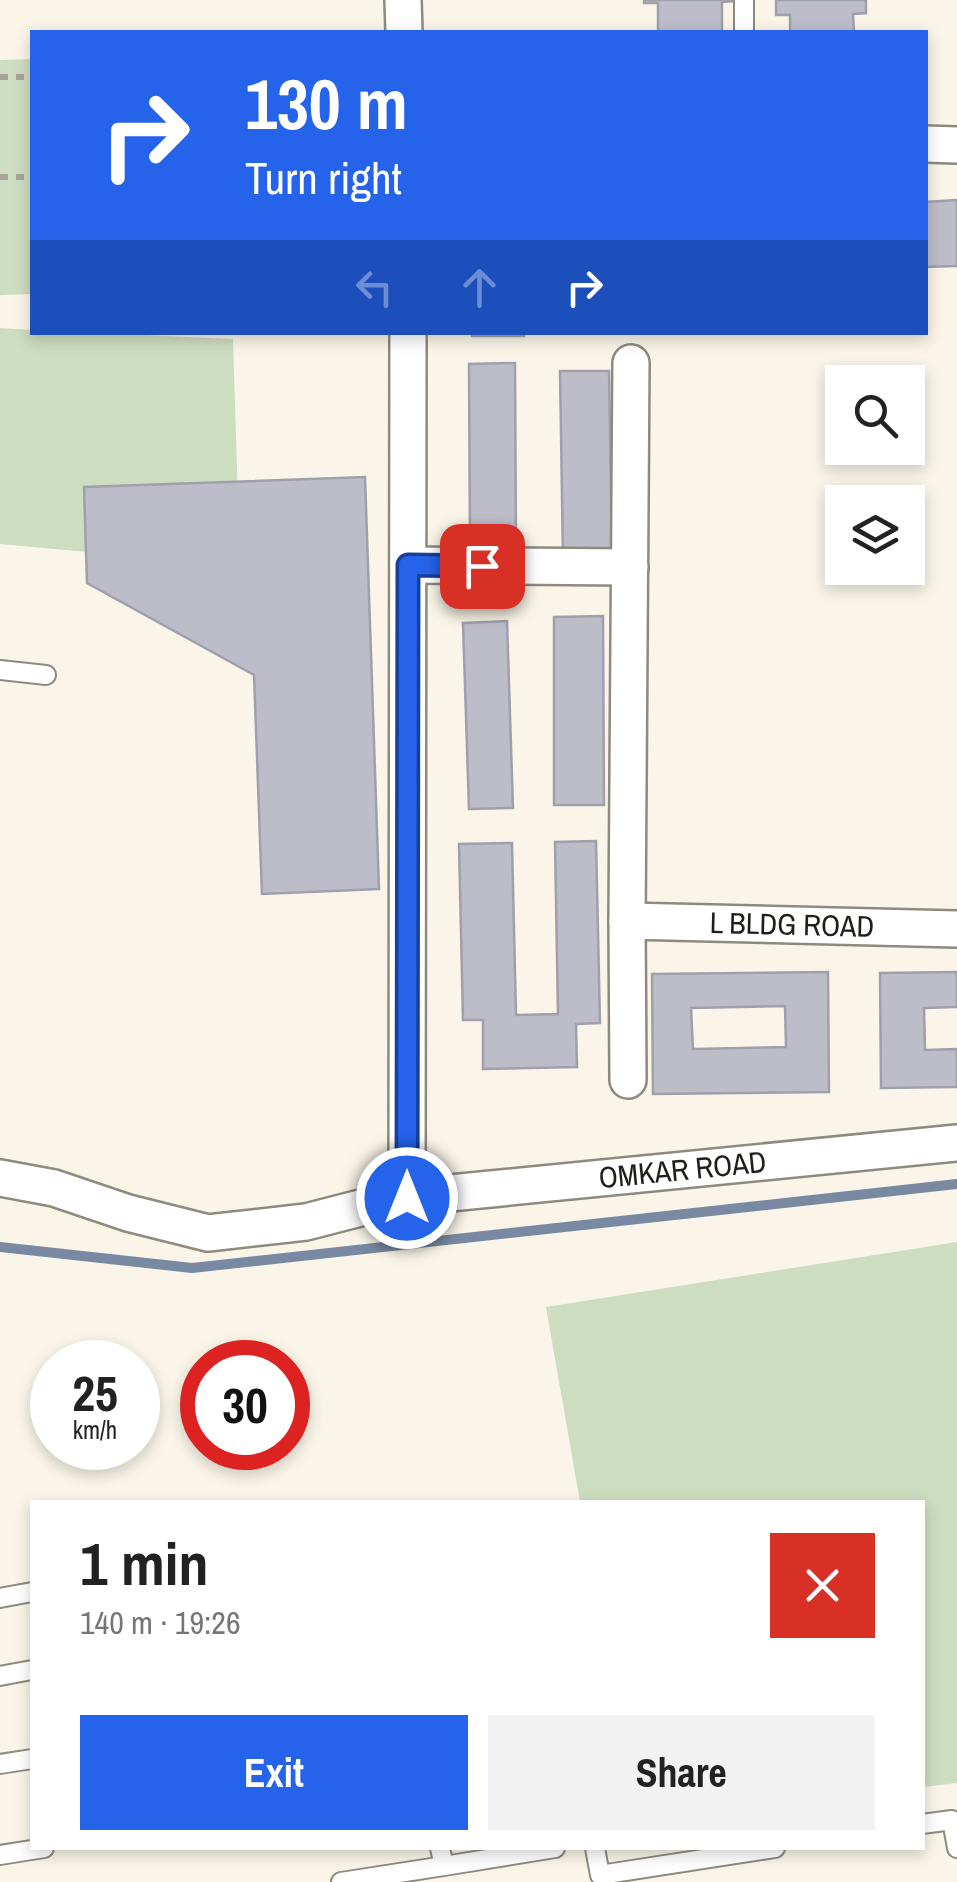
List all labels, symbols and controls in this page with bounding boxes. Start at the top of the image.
text: 130 m [245,57,408,151]
icon: right [80,70,210,200]
text: Turn right [245,147,402,208]
icon: left [347,260,402,315]
icon: ahead [452,260,507,315]
icon: right [557,260,612,315]
map controls [825,365,925,585]
button: search [825,365,925,465]
button: layers [825,485,925,585]
pin [440,524,525,609]
icon: arrive [455,539,510,594]
street label: L BLDG ROAD [709,902,875,946]
street label: OMKAR ROAD [597,1141,768,1197]
position arrow [355,1146,459,1250]
speed limit sign: 30 [180,1340,310,1470]
text: 25 [72,1359,118,1427]
text: km/h [73,1413,117,1447]
text: 1 min [80,1523,209,1604]
button: close [770,1533,875,1638]
text: 140 m · 19:26 [80,1601,240,1644]
button: Exit [80,1715,468,1830]
button: Share [488,1715,875,1830]

